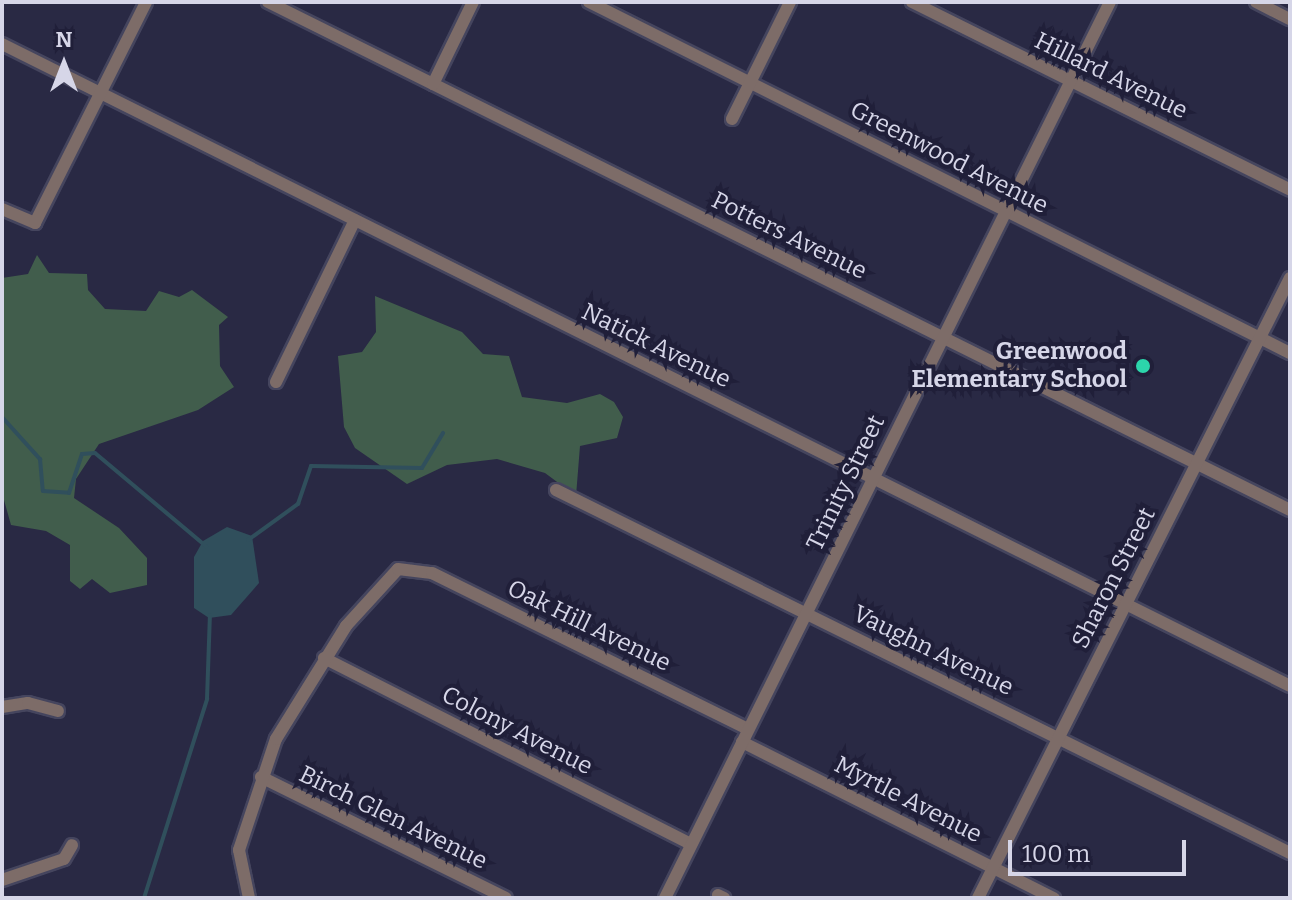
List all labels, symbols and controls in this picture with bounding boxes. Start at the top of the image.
north arrow [24,24,104,104]
text: N [56,26,72,53]
street label: Hillard Avenue [1030,27,1192,125]
street label: Greenwood Avenue [845,96,1053,220]
street label: Potters Avenue [707,186,871,286]
street label: Natick Avenue [577,297,735,395]
place label: Greenwood Elementary School [911,338,1127,394]
marker: Greenwood Elementary School [1134,357,1152,375]
street label: Trinity Street [801,411,891,555]
street label: Sharon Street [1066,503,1162,653]
street label: Oak Hill Avenue [503,574,675,678]
street label: Vaughn Avenue [848,600,1018,702]
street label: Colony Avenue [437,681,597,781]
street label: Myrtle Avenue [830,751,986,849]
street label: Birch Glen Avenue [294,760,492,876]
scale bar [1012,824,1190,874]
text: 100 m [1022,840,1090,868]

